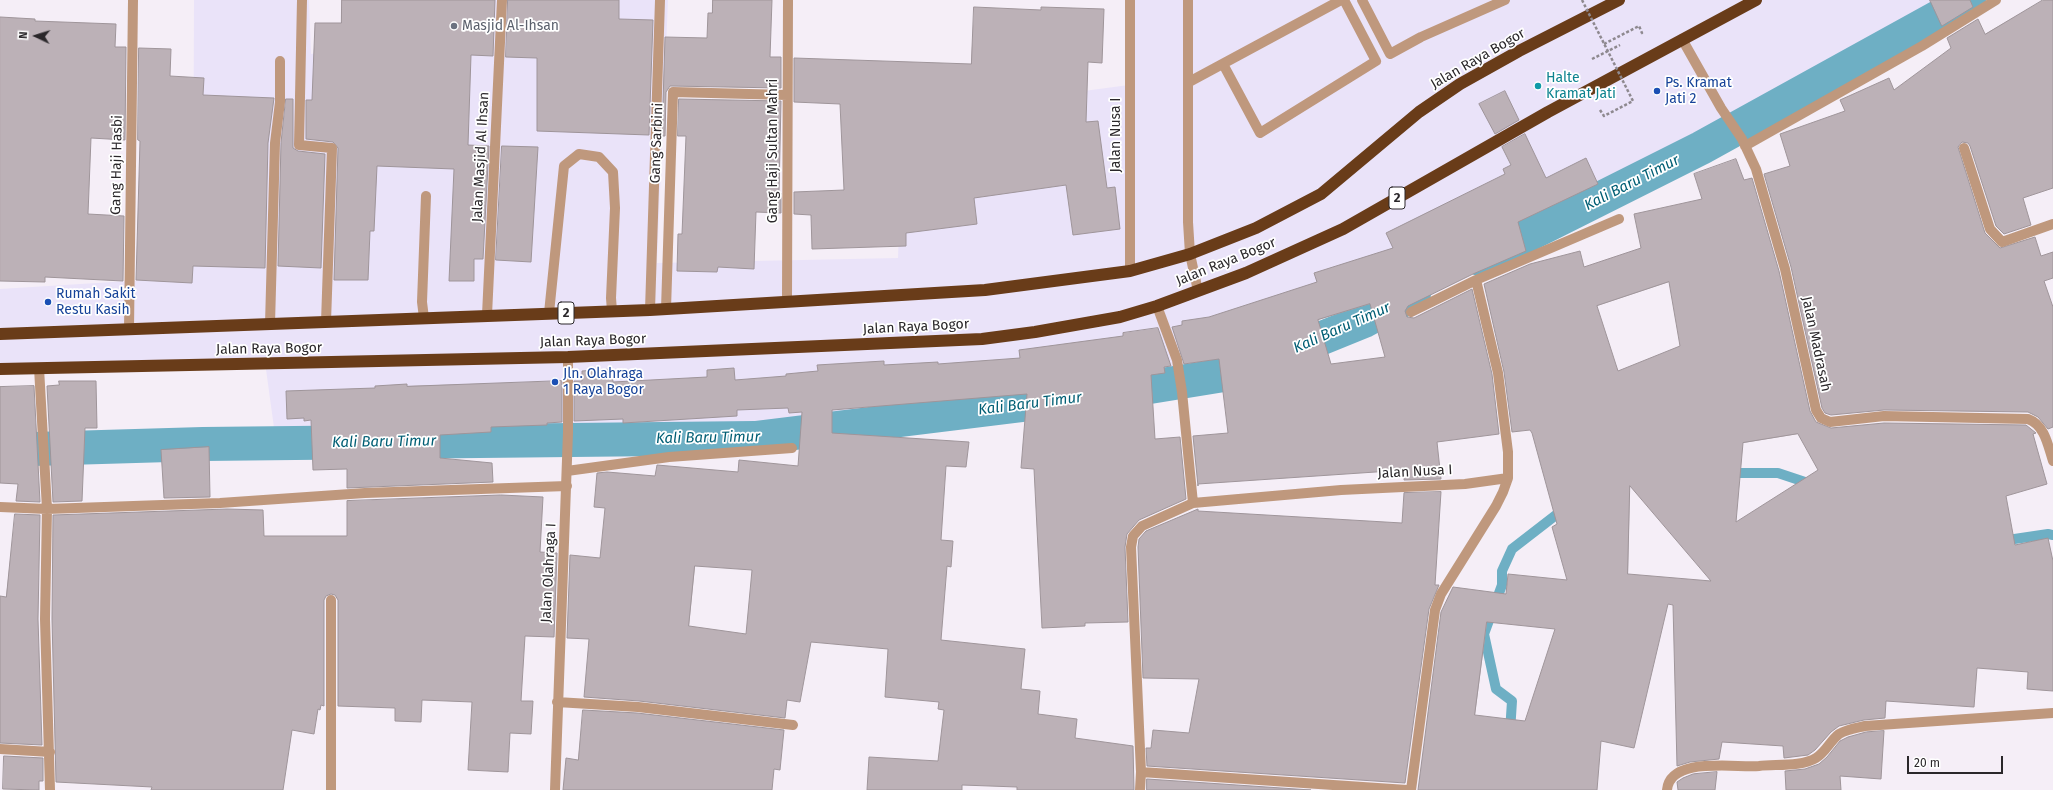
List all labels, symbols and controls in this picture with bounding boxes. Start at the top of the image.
north arrow [16,16,56,56]
place label: Masjid Al-Ihsan [462,18,559,34]
marker: Masjid Al-Ihsan [449,21,459,31]
street label: Jalan Raya Bogor [1428,25,1528,93]
text: N [17,31,30,39]
place label: Halte Kramat Jati [1546,70,1616,102]
place label: Ps. Kramat Jati 2 [1665,75,1732,108]
street label: Gang Haji Sultan Mahri [765,79,781,223]
marker: Halte Kramat Jati [1533,81,1543,91]
marker: Ps. Kramat Jati 2 [1652,86,1662,96]
street label: Jalan Masjid Al Ihsan [469,91,493,223]
street label: Jalan Nusa I [1108,98,1124,172]
street label: Gang Sarbini [647,102,667,184]
street label: Gang Haji Hasbi [108,115,126,215]
water label: Kali Baru Timur [1581,151,1683,215]
road number: 2 [1389,187,1405,209]
street label: Jalan Raya Bogor [1174,234,1278,290]
place label: Rumah Sakit Restu Kasih [56,286,136,318]
street label: Jalan Madrasah [1798,295,1834,393]
marker: Rumah Sakit Restu Kasih [43,297,53,307]
water label: Kali Baru Timur [1291,299,1393,357]
road number: 2 [558,302,574,324]
street label: Jalan Raya Bogor [862,316,970,338]
street label: Jalan Raya Bogor [540,331,646,351]
street label: Jalan Raya Bogor [216,340,322,358]
place label: Jln. Olahraga 1 Raya Bogor [563,366,644,398]
marker: Jln. Olahraga 1 Raya Bogor [550,377,560,387]
water label: Kali Baru Timur [977,389,1083,419]
water label: Kali Baru Timur [656,428,760,448]
water label: Kali Baru Timur [332,432,436,452]
street label: Jalan Nusa I [1377,462,1453,482]
street label: Jalan Olahraga I [538,523,560,623]
scale bar [1909,748,2005,774]
text: 20 m [1914,756,1940,770]

